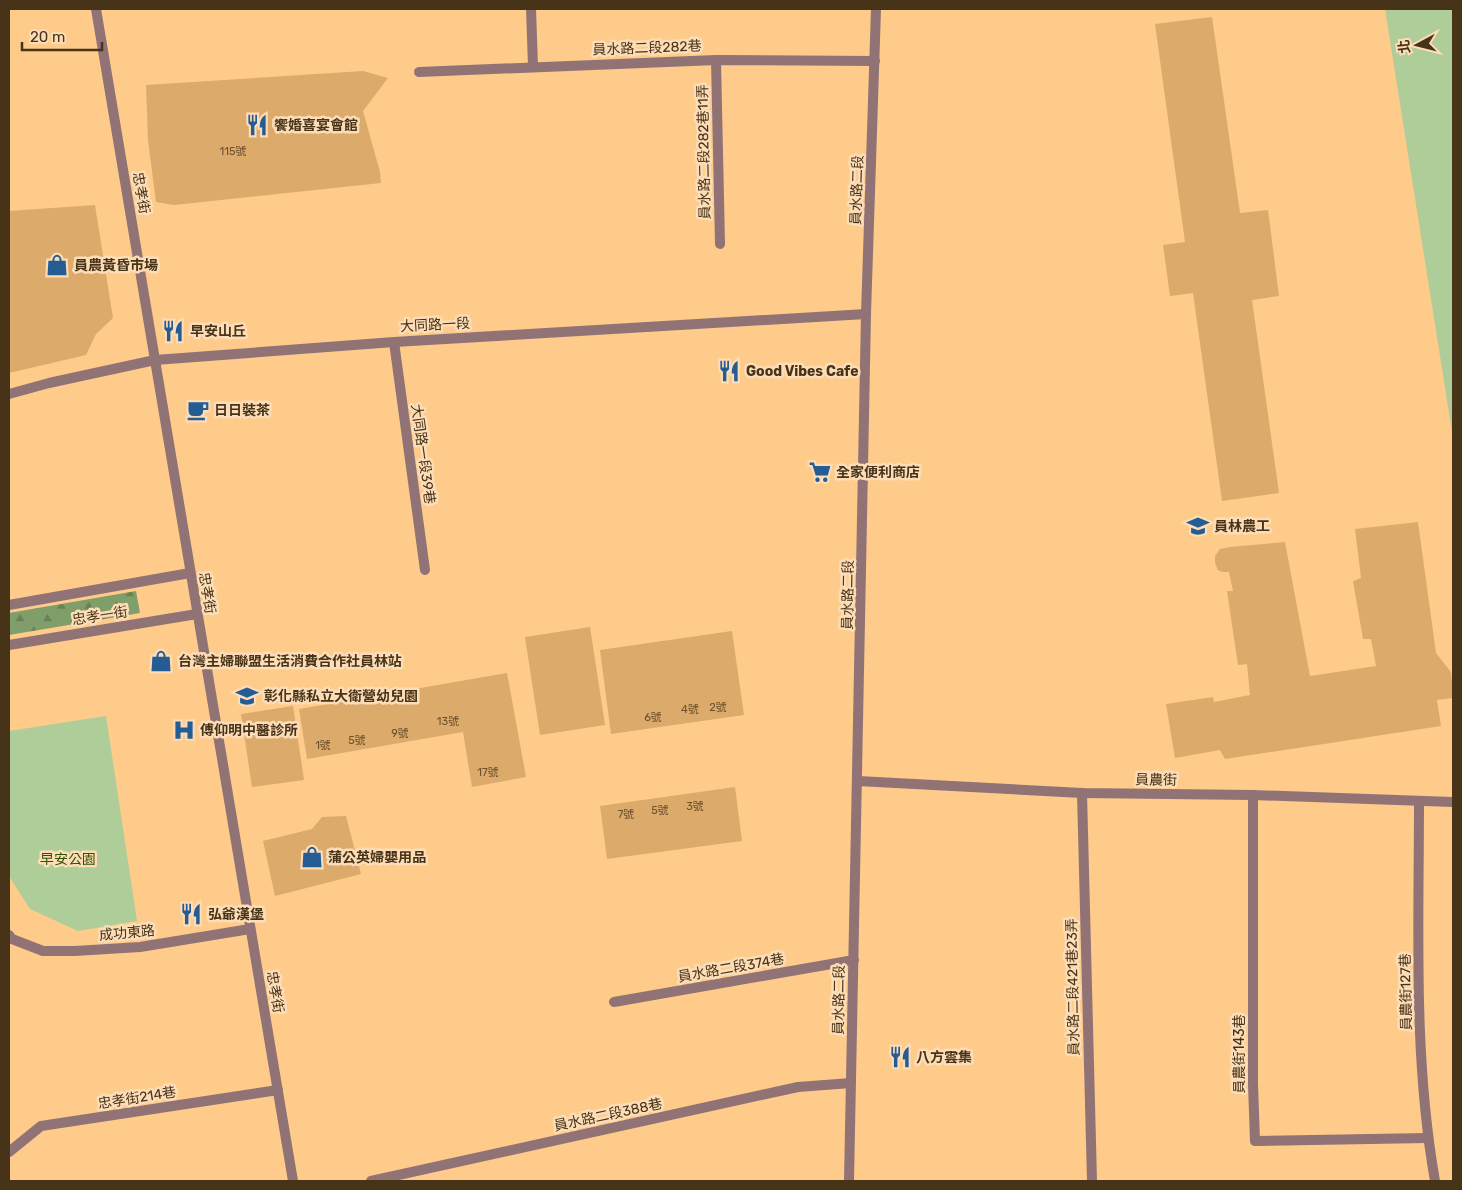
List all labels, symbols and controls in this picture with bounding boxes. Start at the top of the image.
scale bar [22,20,102,52]
north arrow [1392,20,1442,70]
text: 20 m [30,28,65,46]
street label: 員水路二段282巷 [592,38,702,58]
text: 北 [1395,39,1414,55]
street label: 員水路二段282巷11弄 [694,84,714,220]
restaurant icon: 饗婚喜宴會館 [244,112,270,138]
place label: 饗婚喜宴會館 [274,117,358,134]
house number: 115號 [220,145,246,158]
street label: 員水路二段 [847,155,867,225]
street label: 忠孝街 [129,171,153,215]
shop icon: 員農黃昏市場 [44,252,70,278]
place label: 員農黃昏市場 [74,257,158,274]
street label: 大同路一段 [400,315,470,335]
restaurant icon: 早安山丘 [160,318,186,344]
place label: 早安山丘 [190,323,246,340]
restaurant icon: Good Vibes Cafe [716,358,742,384]
place label: Good Vibes Cafe [746,363,859,380]
cafe icon: 日日裝茶 [185,397,211,423]
place label: 日日裝茶 [214,402,270,419]
street label: 大同路一段39巷 [408,403,438,505]
supermarket icon: 全家便利商店 [807,459,833,485]
place label: 全家便利商店 [836,464,920,481]
school or university icon: 員林農工 [1185,513,1211,539]
place label: 員林農工 [1214,518,1270,535]
street label: 員水路二段 [839,560,857,630]
street label: 忠孝街 [195,571,219,615]
street label: 忠孝一街 [71,603,129,629]
shop icon: 台灣主婦聯盟生活消費合作社員林站 [148,648,174,674]
place label: 台灣主婦聯盟生活消費合作社員林站 [178,653,402,670]
school or university icon: 彰化縣私立大衛營幼兒園 [234,683,260,709]
place label: 彰化縣私立大衛營幼兒園 [264,688,418,705]
house number: 2號 [709,701,727,714]
house number: 4號 [681,703,699,716]
house number: 6號 [644,711,662,724]
house number: 13號 [437,715,459,728]
hospital icon: 傅仰明中醫診所 [171,717,197,743]
place label: 傅仰明中醫診所 [200,722,298,739]
house number: 9號 [391,727,409,740]
house number: 5號 [348,734,366,747]
house number: 1號 [315,739,331,752]
house number: 17號 [477,766,499,779]
street label: 員農街 [1135,771,1177,789]
house number: 3號 [686,800,704,813]
house number: 5號 [651,804,669,817]
house number: 7號 [618,808,634,821]
shop icon: 蒲公英婦嬰用品 [299,844,325,870]
place label: 蒲公英婦嬰用品 [328,849,426,866]
park label: 早安公園 [40,851,96,868]
restaurant icon: 弘爺漢堡 [178,901,204,927]
place label: 弘爺漢堡 [208,906,264,923]
street label: 員水路二段421巷23弄 [1063,918,1083,1056]
street label: 成功東路 [98,922,156,944]
street label: 員水路二段374巷 [676,950,786,986]
street label: 員農街127巷 [1397,953,1415,1031]
street label: 員水路二段 [830,965,848,1035]
street label: 忠孝街 [263,970,287,1014]
street label: 員農街143巷 [1231,1014,1248,1094]
restaurant icon: 八方雲集 [887,1044,913,1070]
place label: 八方雲集 [916,1049,972,1066]
street label: 忠孝街214巷 [97,1083,177,1113]
street label: 員水路二段388巷 [552,1095,664,1135]

